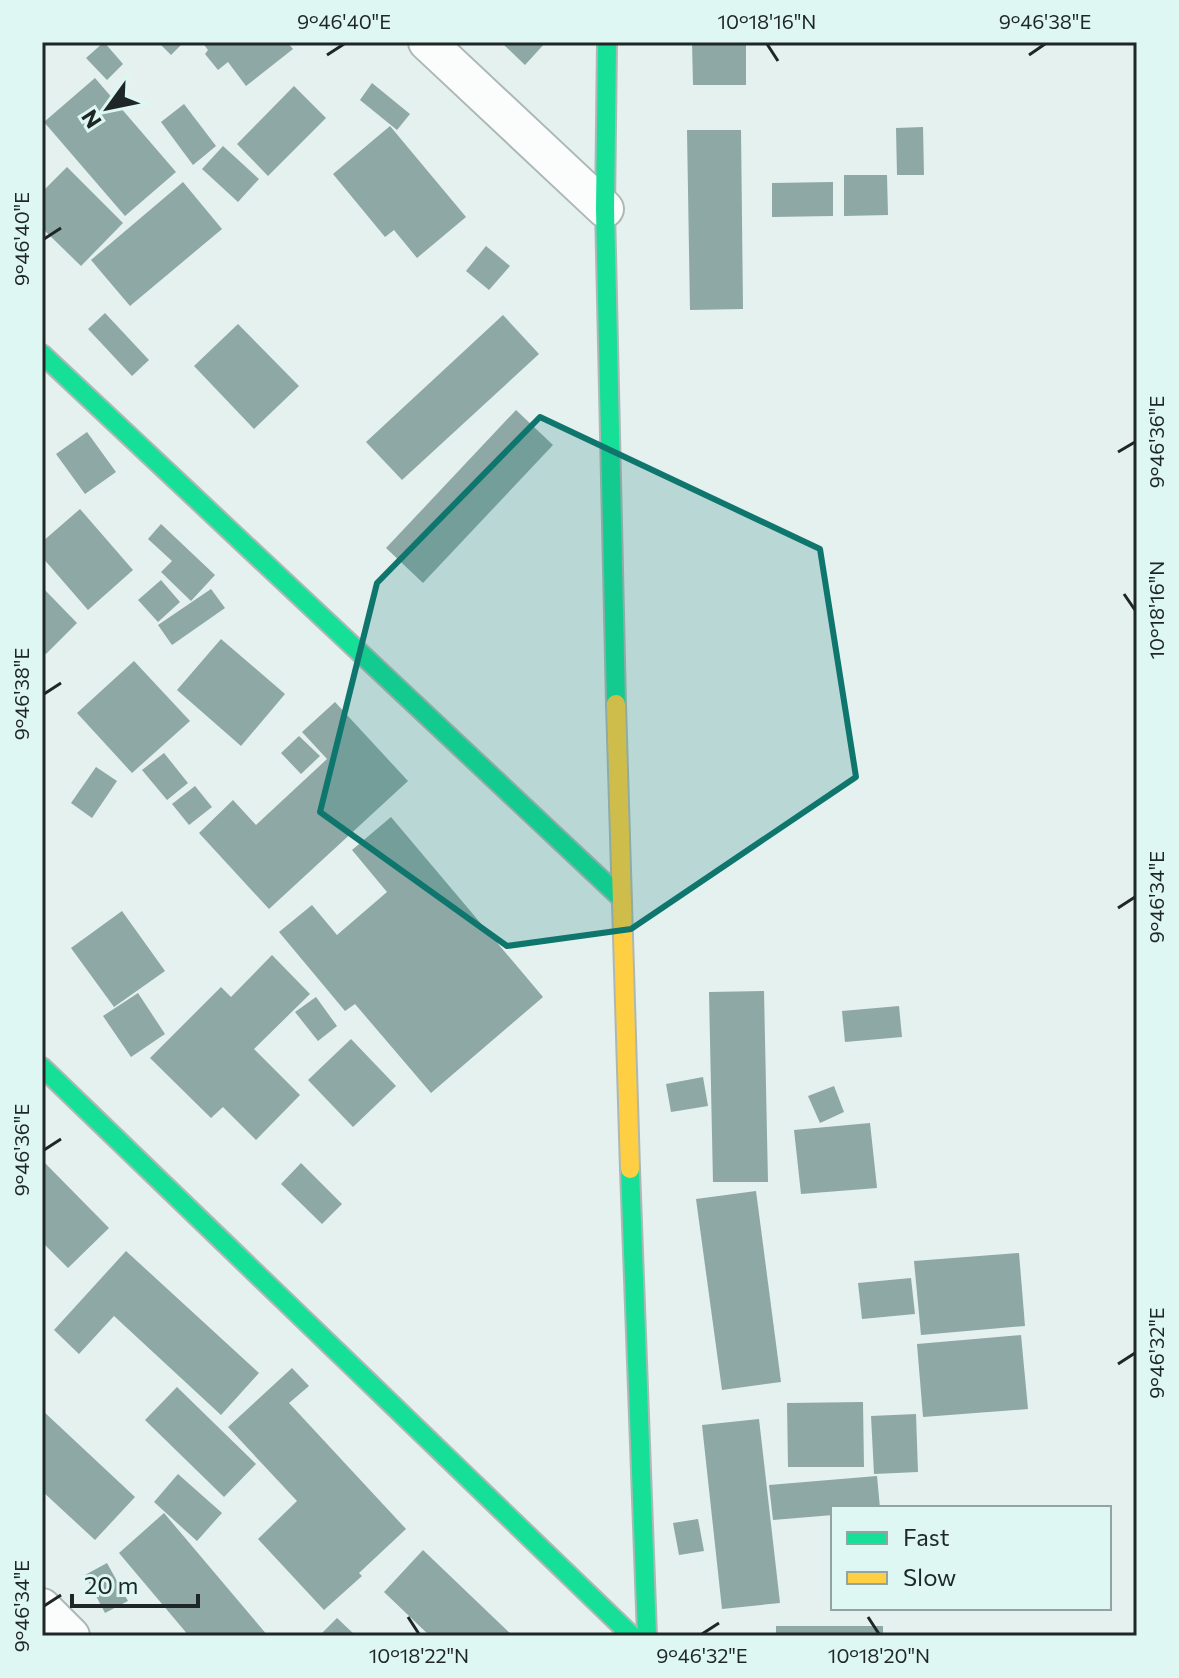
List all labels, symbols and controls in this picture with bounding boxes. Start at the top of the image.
text: 9°46'40"E [297,9,391,33]
text: 10°18'16"N [718,9,816,33]
text: 9°46'38"E [999,9,1091,33]
north arrow [68,68,148,148]
text: N [75,105,107,133]
text: 9°46'40"E [9,192,33,286]
text: 9°46'36"E [1144,396,1168,488]
text: 10°18'16"N [1144,561,1168,659]
text: 9°46'38"E [9,648,33,740]
text: 9°46'34"E [1144,851,1168,943]
text: 9°46'36"E [9,1104,33,1196]
text: 9°46'32"E [1144,1307,1168,1399]
legend [831,1506,1111,1610]
text: Fast [903,1522,950,1551]
scale bar [72,1558,198,1608]
text: 9°46'34"E [9,1560,33,1652]
text: Slow [903,1562,956,1591]
text: 20 m [84,1570,138,1599]
text: 10°18'22"N [369,1643,469,1667]
text: 9°46'32"E [656,1643,748,1667]
text: 10°18'20"N [828,1643,930,1667]

